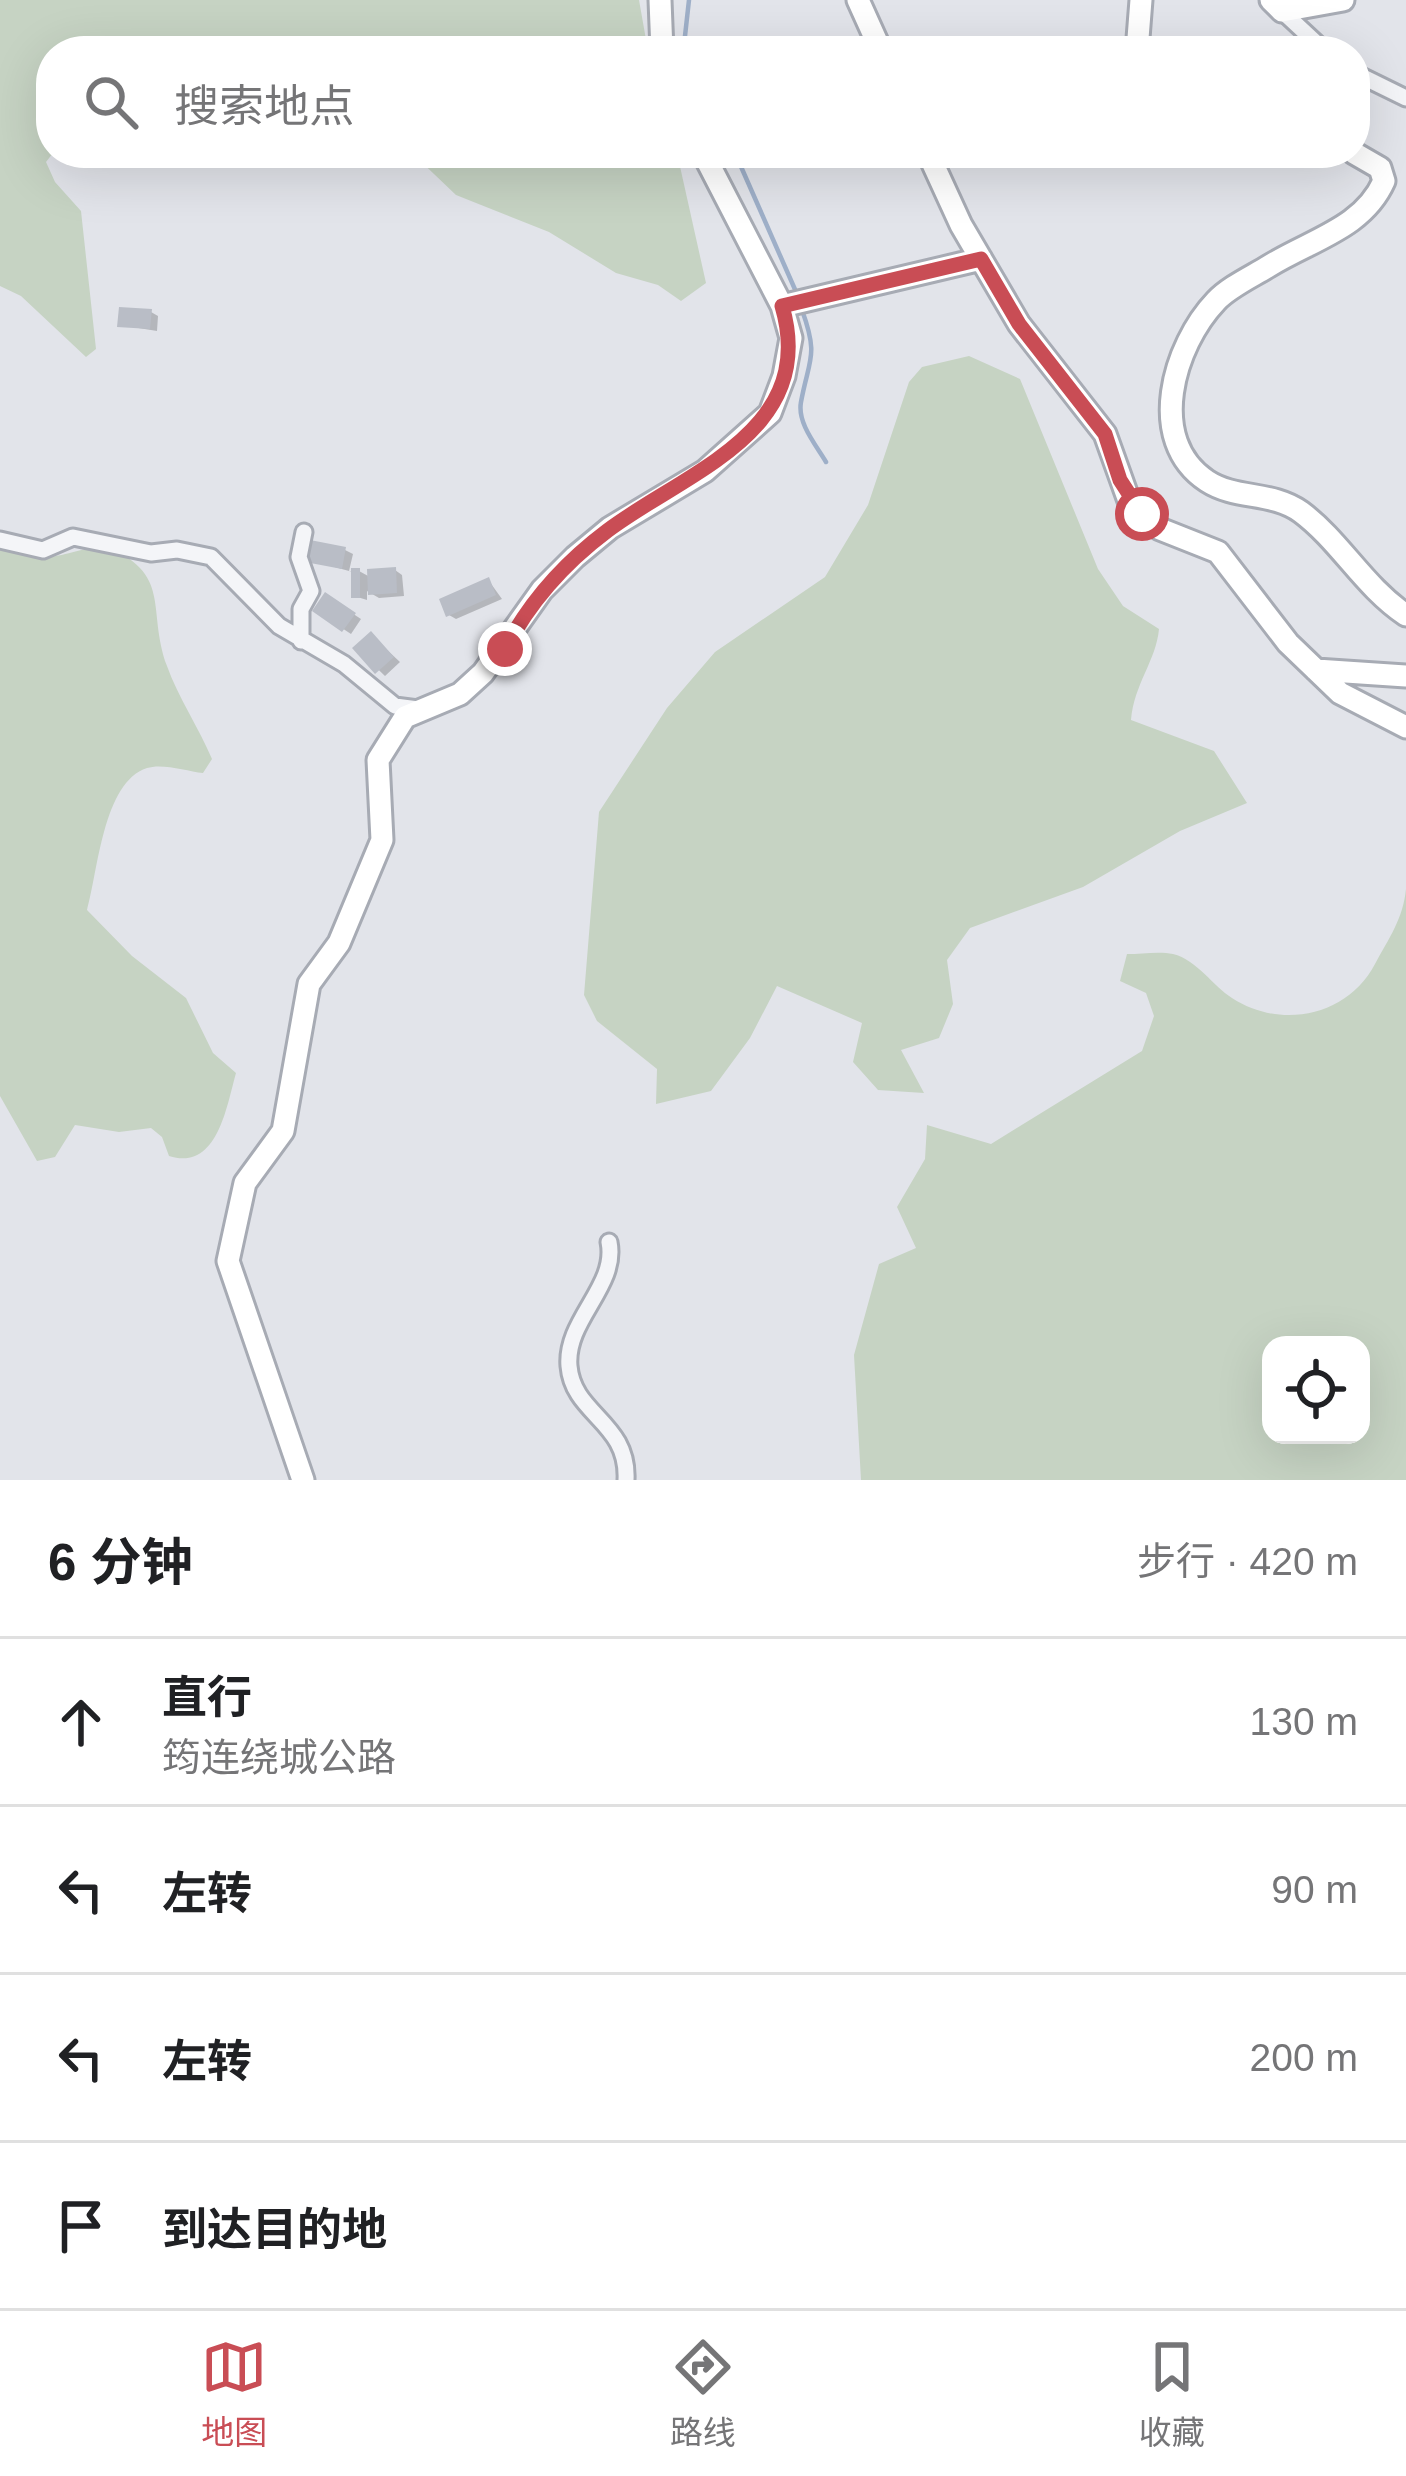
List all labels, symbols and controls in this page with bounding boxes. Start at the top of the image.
search box [36,36,1370,168]
icon: search [78,69,144,135]
text: 搜索地点 [174,81,354,132]
route start [1115,487,1169,541]
route end [478,622,532,676]
map controls [1262,1336,1370,1444]
button: locate [1262,1336,1370,1444]
text: 6 分钟 [48,1534,193,1591]
text: 步行 · 420 m [1137,1540,1358,1583]
text: 直行 [162,1672,252,1723]
icon: ahead [48,1689,114,1755]
text: 130 m [1250,1700,1358,1743]
text: 筠连绕城公路 [162,1736,396,1779]
icon: left [48,1857,114,1923]
text: 左转 [162,1868,252,1919]
text: 90 m [1271,1868,1358,1911]
icon: left [48,2025,114,2091]
text: 左转 [162,2036,252,2087]
text: 200 m [1250,2036,1358,2079]
icon: arrive [48,2193,114,2259]
text: 到达目的地 [162,2204,387,2255]
tab: 地图 [201,2334,267,2454]
tab: 路线 [670,2334,736,2454]
tab: 收藏 [1139,2334,1205,2454]

